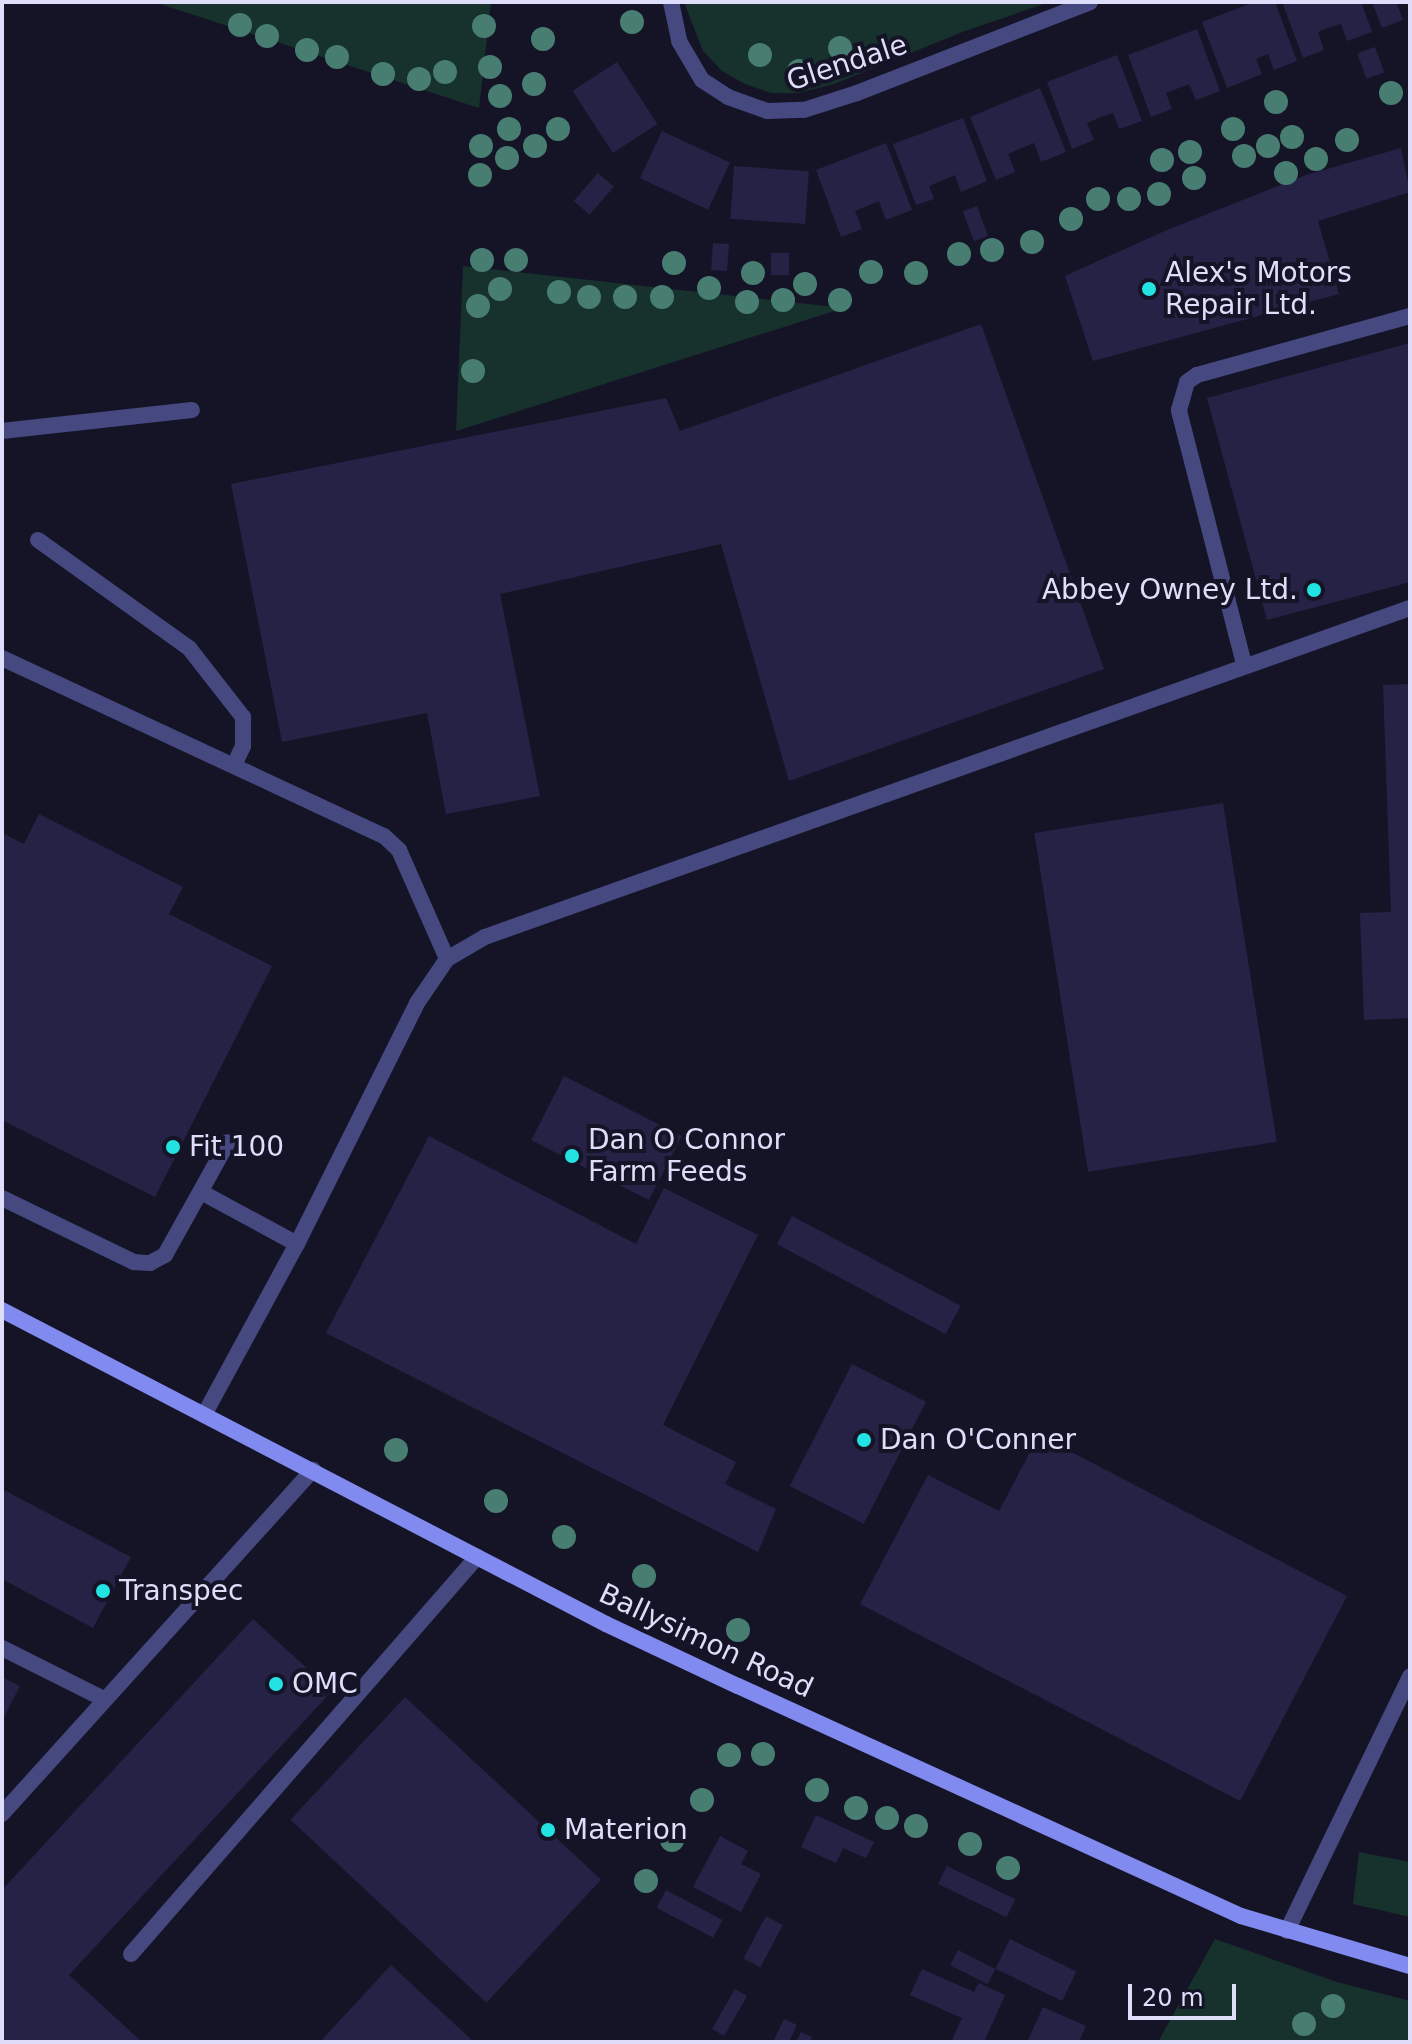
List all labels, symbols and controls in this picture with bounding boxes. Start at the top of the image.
street label: Glendale [783,28,911,98]
place label: Alex's Motors Repair Ltd. [1165,256,1352,322]
marker: Alex's Motors Repair Ltd. [1140,280,1158,298]
place label: Abbey Owney Ltd. [1042,573,1298,607]
marker: Abbey Owney Ltd. [1305,581,1323,599]
place label: Dan O Connor Farm Feeds [588,1123,785,1189]
place label: Fit 100 [189,1130,284,1164]
marker: Fit 100 [164,1138,182,1156]
marker: Dan O Connor Farm Feeds [563,1147,581,1165]
place label: Dan O'Conner [880,1423,1076,1457]
marker: Dan O'Conner [855,1431,873,1449]
place label: Transpec [119,1574,243,1608]
street label: Ballysimon Road [594,1577,818,1705]
marker: Transpec [94,1582,112,1600]
place label: OMC [292,1667,358,1701]
marker: OMC [267,1675,285,1693]
place label: Materion [564,1813,688,1847]
marker: Materion [539,1821,557,1839]
scale bar [1132,1968,1240,2018]
text: 20 m [1142,1984,1204,2012]

